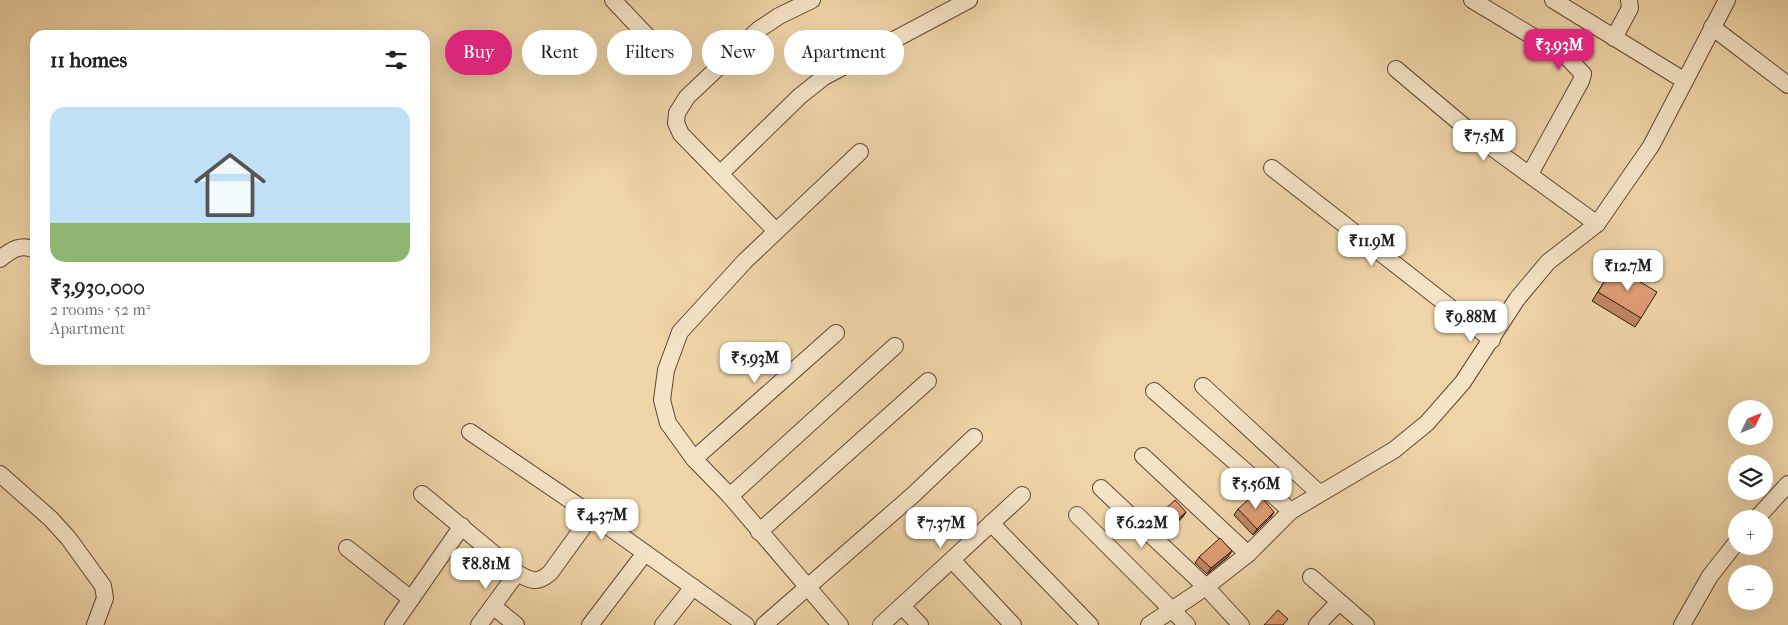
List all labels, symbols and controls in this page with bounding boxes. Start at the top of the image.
pin: ₹3.93M [1518,28,1600,71]
chip: Buy [445,30,512,75]
chip: Rent [522,30,597,75]
chip: Filters [607,30,692,75]
chip: New [702,30,774,75]
chip: Apartment [784,30,904,75]
text: ₹3.93M [1535,35,1583,54]
icon: filters [382,46,410,74]
text: 11 homes [50,48,127,72]
pin: ₹7.5M [1449,120,1519,162]
text: ₹7.5M [1464,126,1504,145]
icon: home [185,140,275,230]
pin: ₹11.9M [1331,224,1413,267]
text: ₹11.9M [1349,231,1395,250]
pin: ₹12.7M [1587,250,1669,292]
text: ₹12.7M [1604,256,1652,275]
text: ₹3,930,000 [50,275,145,299]
text: 2 rooms · 52 m² [50,300,150,319]
pin: ₹9.88M [1430,300,1512,343]
text: ₹9.88M [1445,307,1497,326]
text: Apartment [50,319,125,338]
pin: ₹5.93M [714,342,796,384]
text: ₹5.93M [731,348,779,367]
north arrow [1728,400,1772,445]
map controls [1728,400,1773,610]
button: layers [1728,455,1773,500]
pin: ₹5.56M [1215,468,1297,510]
text: ₹5.56M [1232,474,1280,493]
pin: ₹4.37M [561,498,643,541]
text: ₹4.37M [576,505,628,524]
pin: ₹7.37M [900,506,982,549]
pin: ₹6.22M [1101,506,1183,549]
button: + [1728,510,1773,555]
text: ₹7.37M [917,513,965,532]
text: ₹6.22M [1116,513,1168,532]
pin: ₹8.81M [445,548,527,590]
text: ₹8.81M [462,554,510,573]
button: − [1728,565,1773,610]

